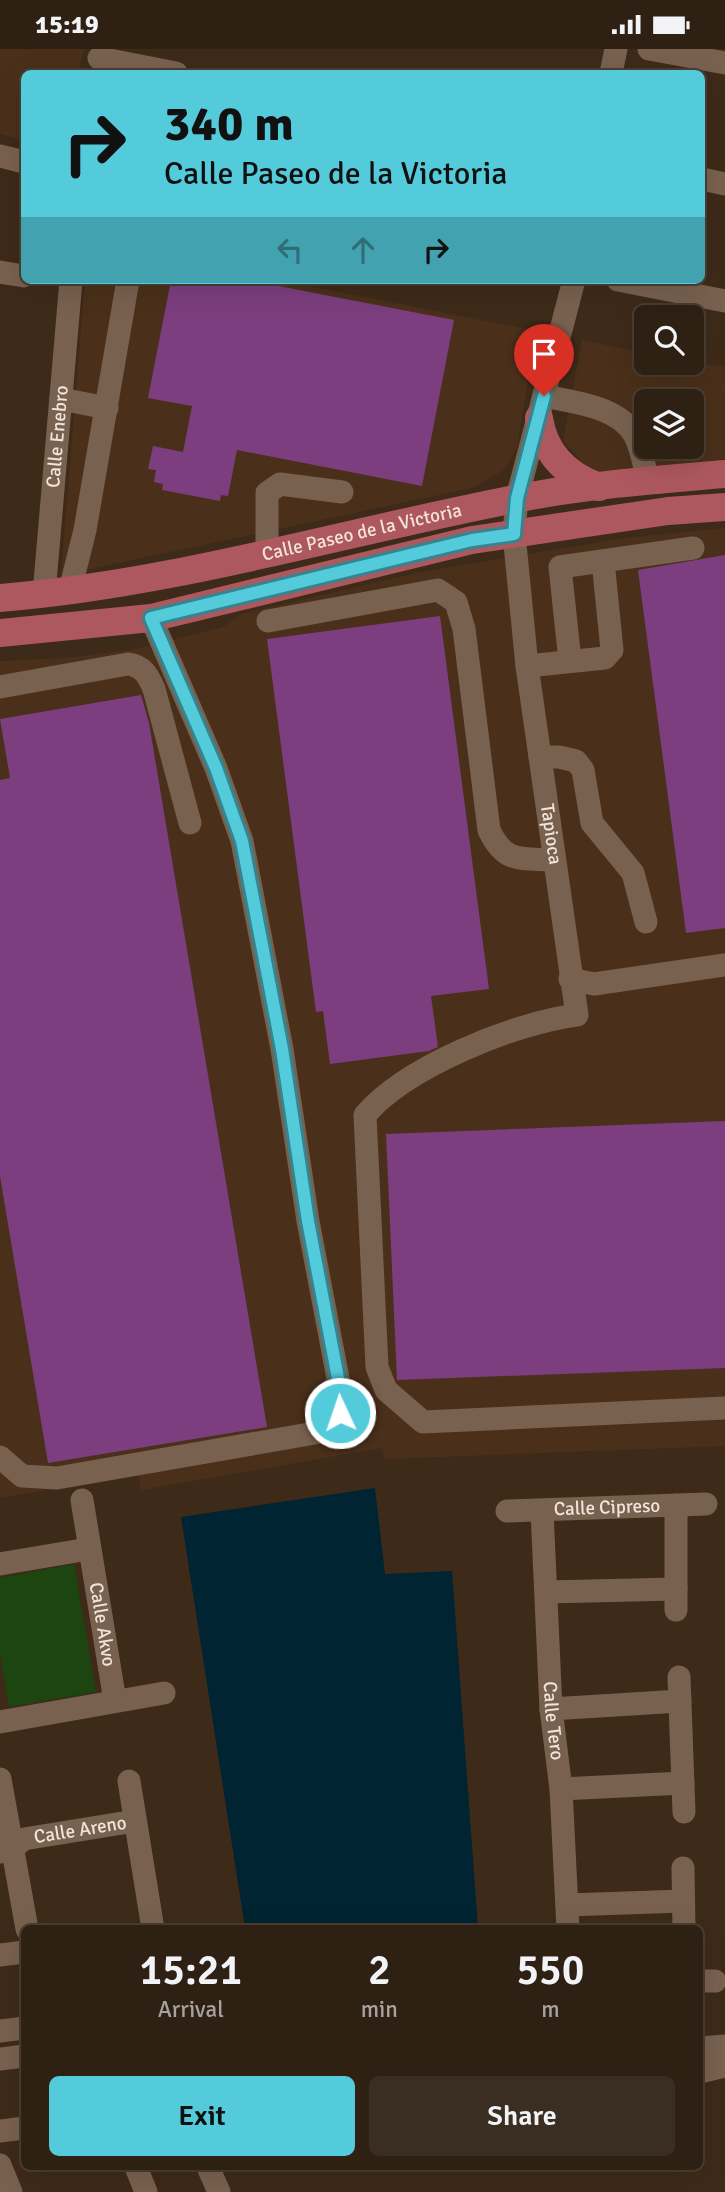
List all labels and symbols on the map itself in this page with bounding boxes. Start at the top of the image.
pin [514,324,574,396]
street label: Calle Enebro [41,384,74,489]
street label: Calle Paseo de la Victoria [260,498,464,567]
street label: Tapioca [535,802,567,866]
position arrow [303,1376,377,1450]
street label: Calle Cipreso [553,1494,661,1521]
street label: Calle Akvo [84,1581,121,1668]
street label: Calle Tero [538,1681,569,1762]
street label: Calle Areno [32,1811,128,1849]

